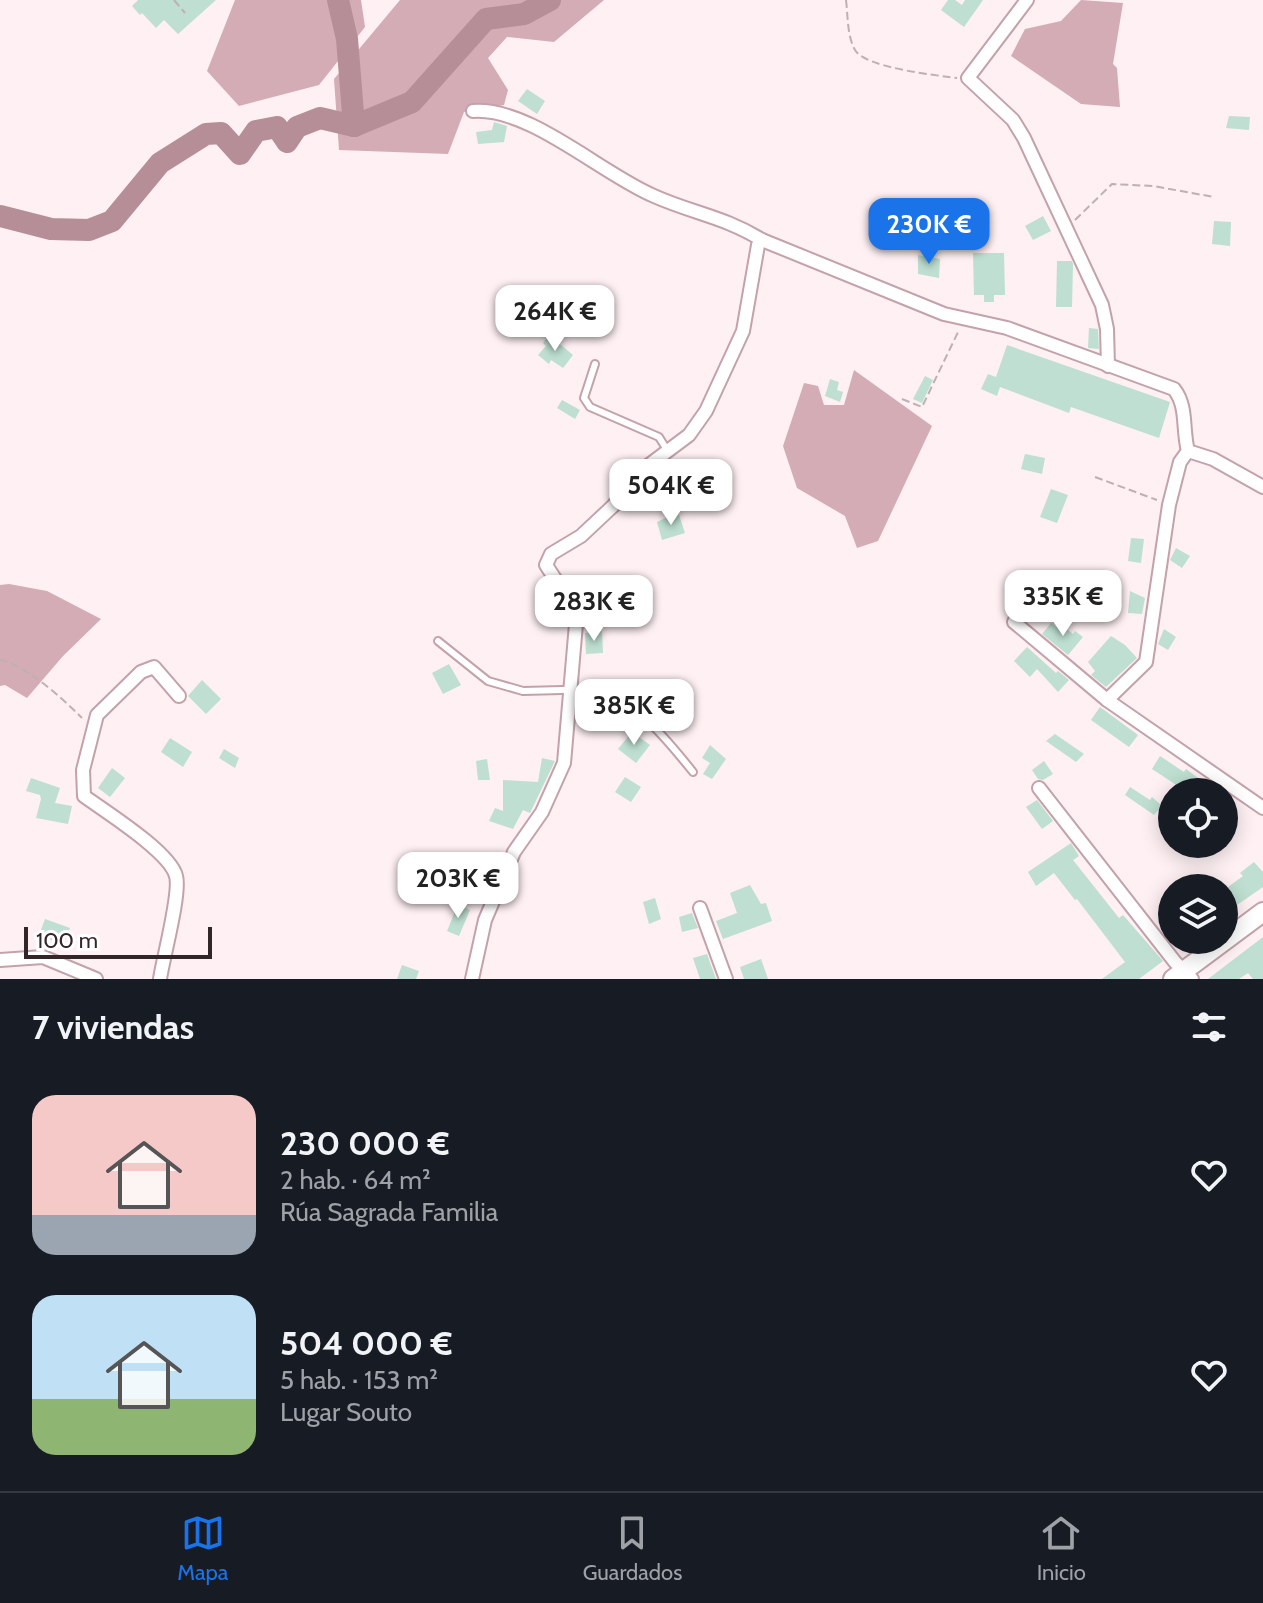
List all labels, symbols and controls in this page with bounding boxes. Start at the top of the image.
pin: 230K € [864,198,994,266]
text: 230K € [887,208,971,240]
pin: 264K € [490,285,620,353]
text: 264K € [513,295,597,327]
pin: 504K € [606,459,736,527]
text: 504K € [627,469,715,501]
pin: 335K € [998,570,1128,638]
pin: 283K € [529,575,659,643]
text: 335K € [1023,580,1103,612]
text: 283K € [553,585,635,617]
pin: 385K € [569,679,699,747]
text: 385K € [593,689,675,721]
map controls [1158,778,1238,954]
button: locate [1158,778,1238,858]
pin: 203K € [393,852,523,920]
text: 203K € [416,862,500,894]
button: layers [1158,874,1238,954]
scale bar [24,923,212,959]
text: 100 m [36,927,98,954]
icon: filters [1187,1005,1231,1049]
text: 7 viviendas [32,1006,194,1048]
text: 230 000 € [280,1122,449,1164]
icon: home [96,1127,192,1223]
icon: heart [1187,1153,1231,1197]
text: 2 hab. · 64 m² [280,1164,431,1196]
text: Rúa Sagrada Familia [280,1196,498,1228]
text: 504 000 € [280,1322,452,1364]
icon: home [96,1327,192,1423]
icon: heart [1187,1353,1231,1397]
text: 5 hab. · 153 m² [280,1364,438,1396]
text: Lugar Souto [280,1396,412,1428]
tab: Mapa [177,1511,228,1586]
tab: Guardados [583,1511,682,1586]
tab: Inicio [1037,1511,1086,1586]

